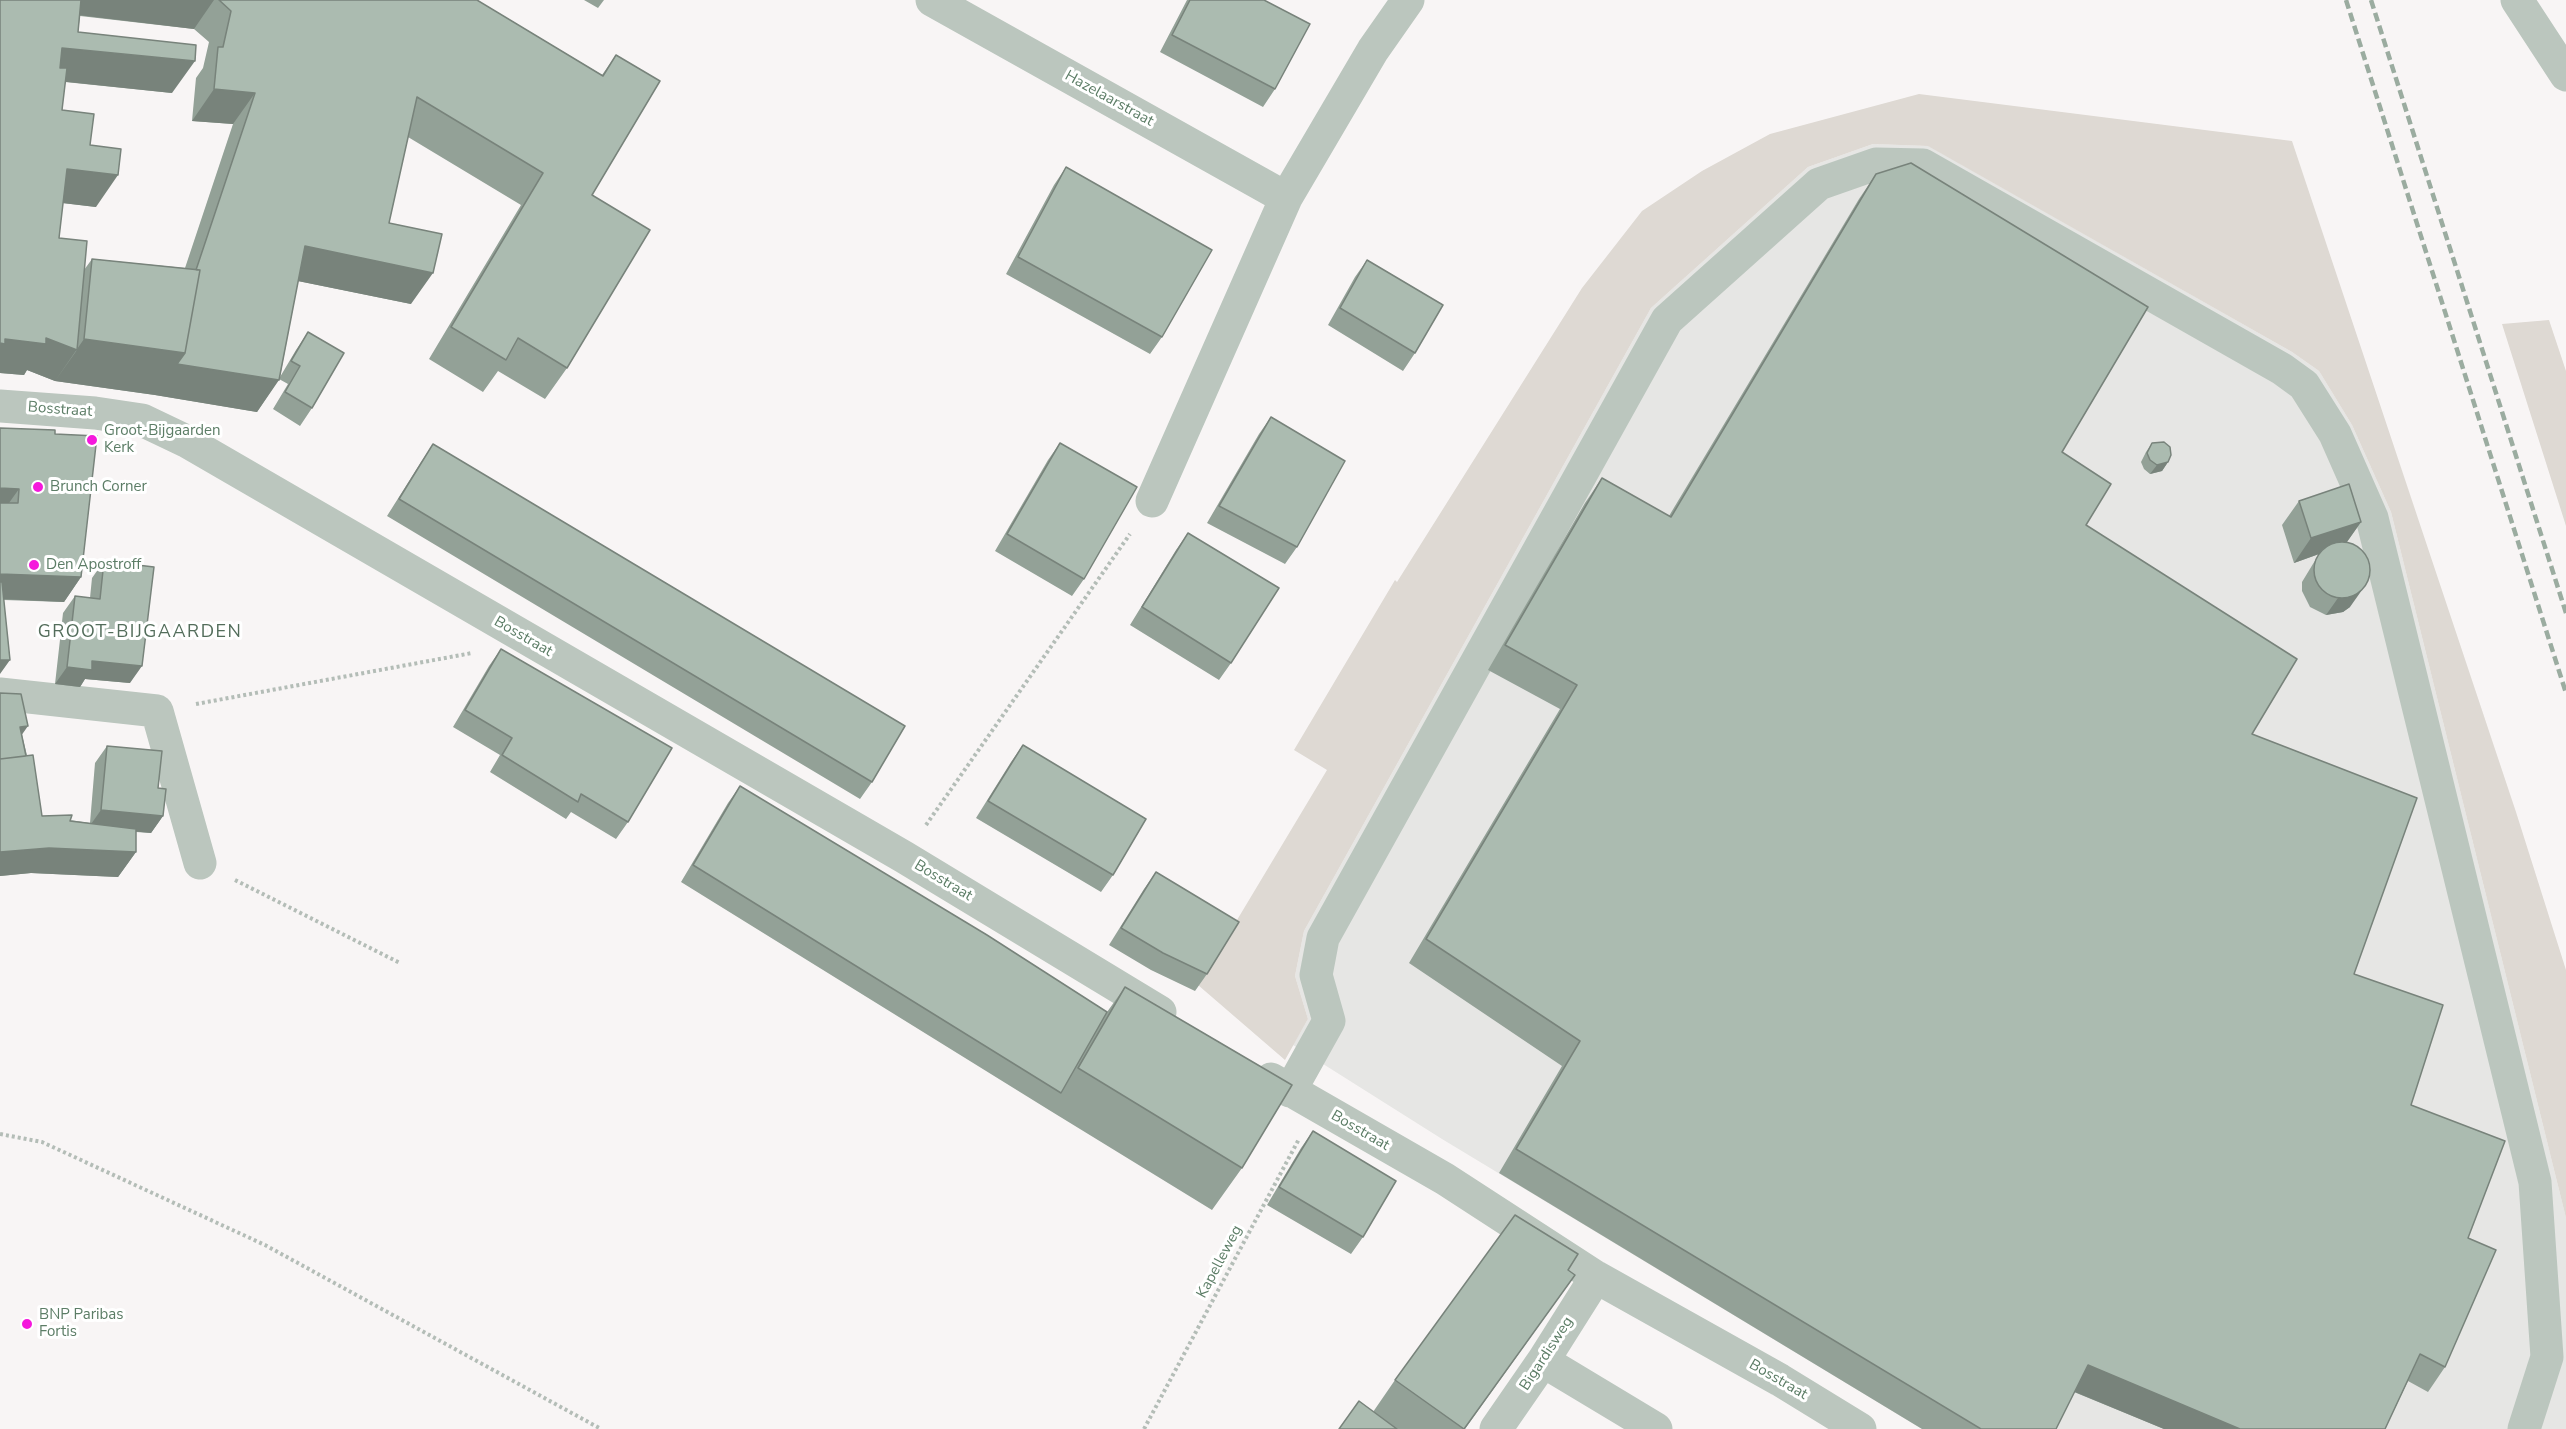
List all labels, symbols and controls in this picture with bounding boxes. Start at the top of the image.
street label: Hazelaarstraat [1062,67,1156,131]
street label: Bosstraat [27,399,93,421]
place label: Groot-Bijgaarden Kerk [104,422,221,457]
marker: Groot-Bijgaarden Kerk [85,433,99,447]
place label: Brunch Corner [50,478,147,496]
marker: Brunch Corner [31,480,45,494]
place label: Den Apostroff [46,556,141,574]
marker: Den Apostroff [27,558,41,572]
street label: Bosstraat [491,613,555,661]
district label: GROOT-BIJGAARDEN [38,622,242,644]
street label: Bosstraat [911,857,975,905]
street label: Bosstraat [1328,1107,1392,1155]
street label: Kapelleweg [1193,1222,1247,1302]
place label: BNP Paribas Fortis [39,1306,123,1341]
street label: Bigardisweg [1517,1314,1577,1394]
marker: BNP Paribas Fortis [20,1317,34,1331]
street label: Bosstraat [1746,1356,1810,1404]

